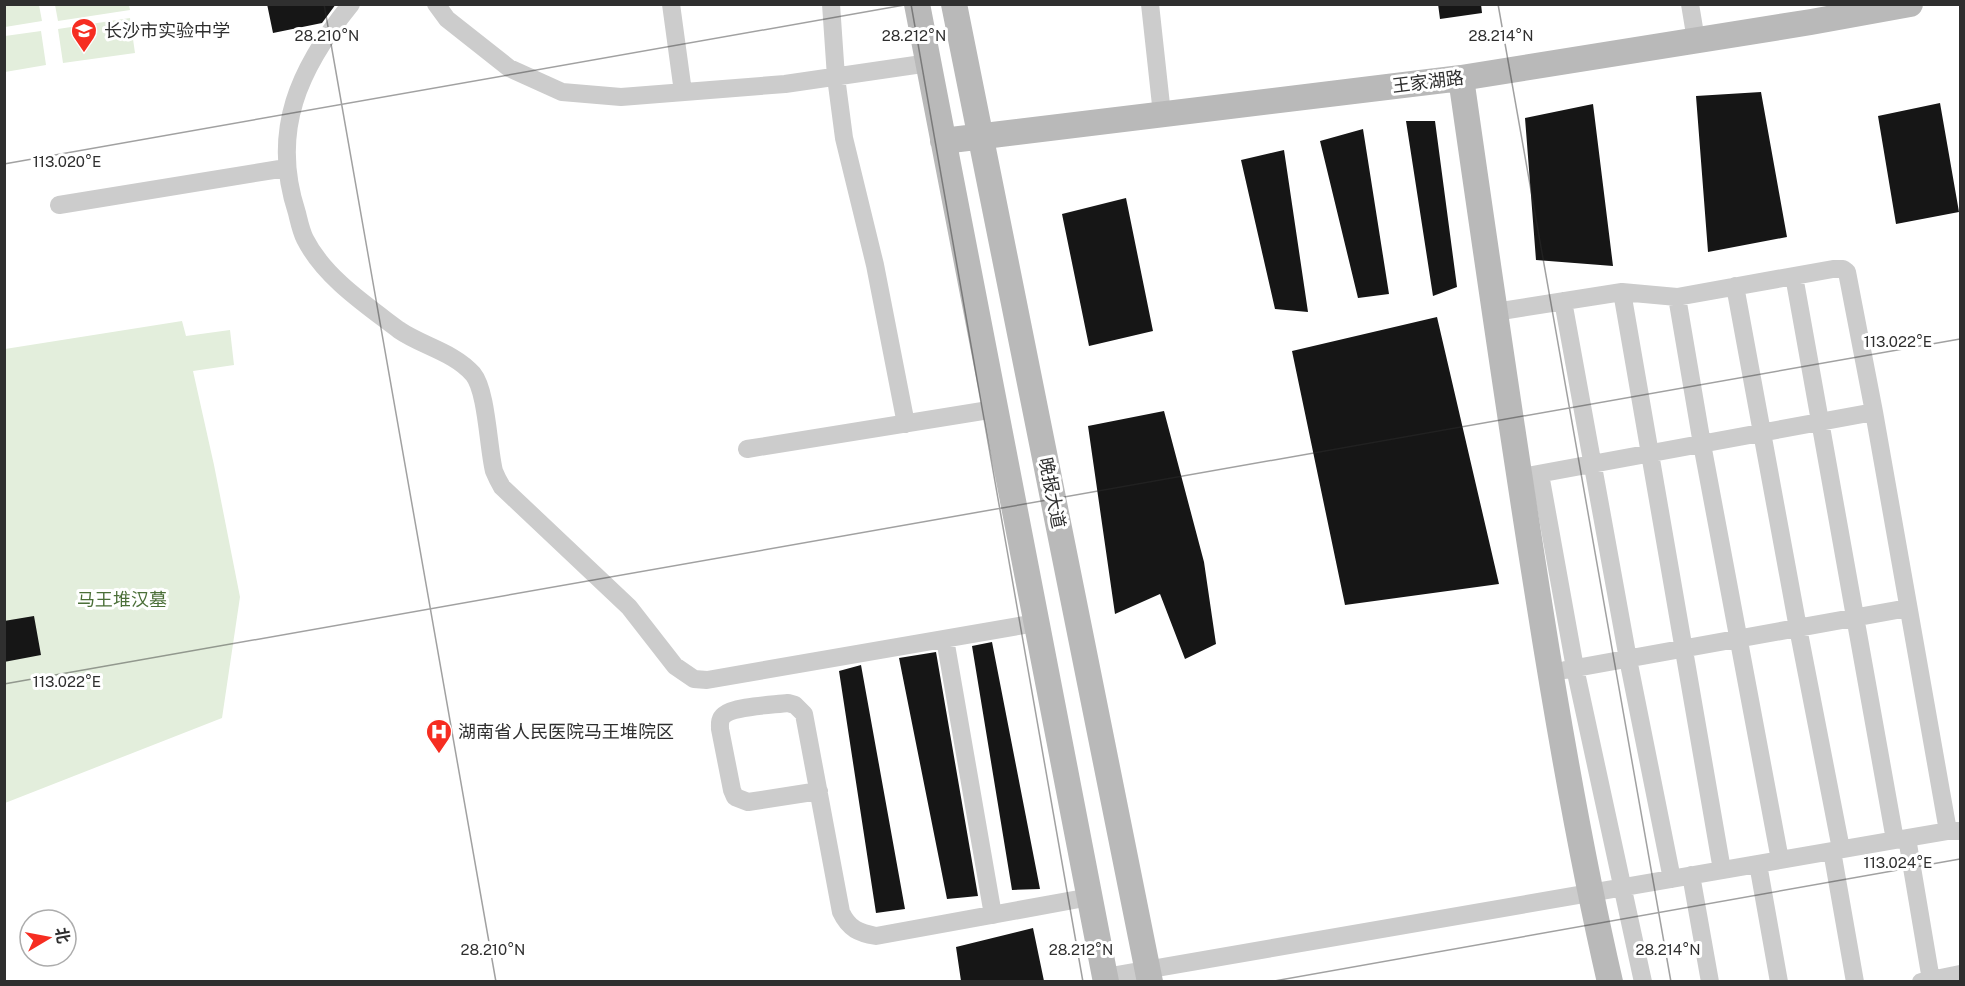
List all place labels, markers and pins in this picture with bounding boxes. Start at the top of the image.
school or university icon: 长沙市实验中学 [69,16,99,54]
place label: 长沙市实验中学 [104,20,230,41]
hospital icon: 湖南省人民医院马王堆院区 [424,717,454,755]
place label: 湖南省人民医院马王堆院区 [458,721,674,742]

